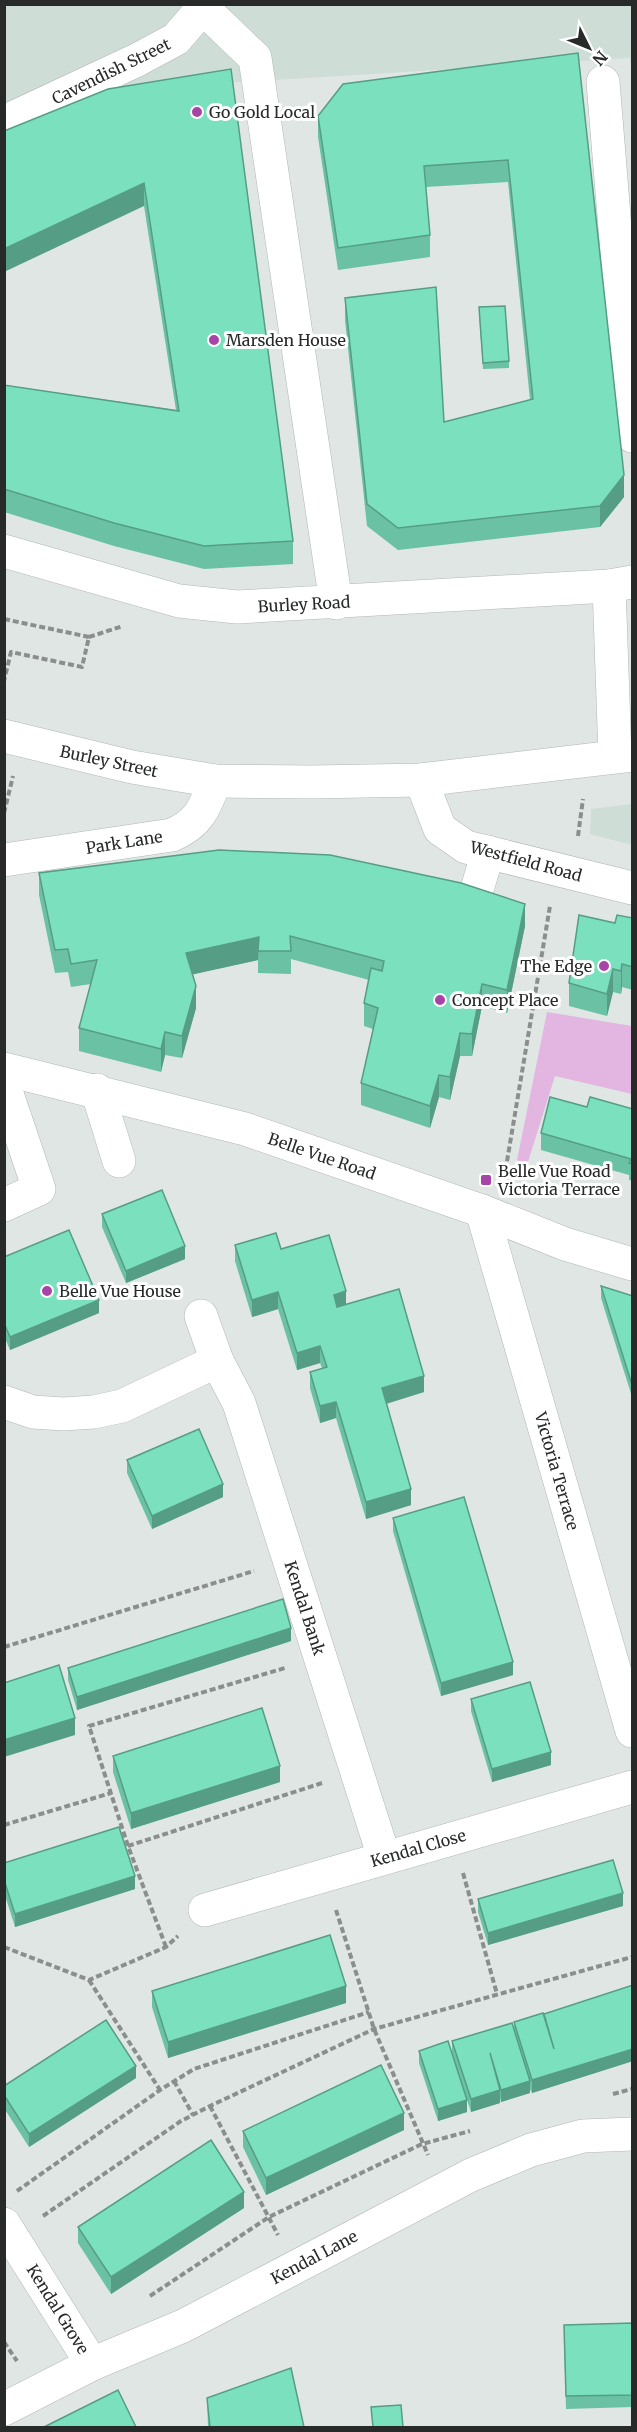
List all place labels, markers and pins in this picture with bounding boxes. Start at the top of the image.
place label: Go Gold Local [209,102,315,122]
marker: Go Gold Local [190,105,204,119]
place label: Marsden House [226,330,346,350]
marker: Marsden House [207,333,221,347]
place label: The Edge [520,956,592,976]
marker: The Edge [597,959,611,973]
place label: Concept Place [452,990,558,1010]
marker: Concept Place [433,993,447,1007]
place label: Belle Vue Road Victoria Terrace [497,1161,620,1199]
marker: Belle Vue Road Victoria Terrace [479,1173,493,1187]
place label: Belle Vue House [59,1281,181,1301]
marker: Belle Vue House [40,1284,54,1298]

